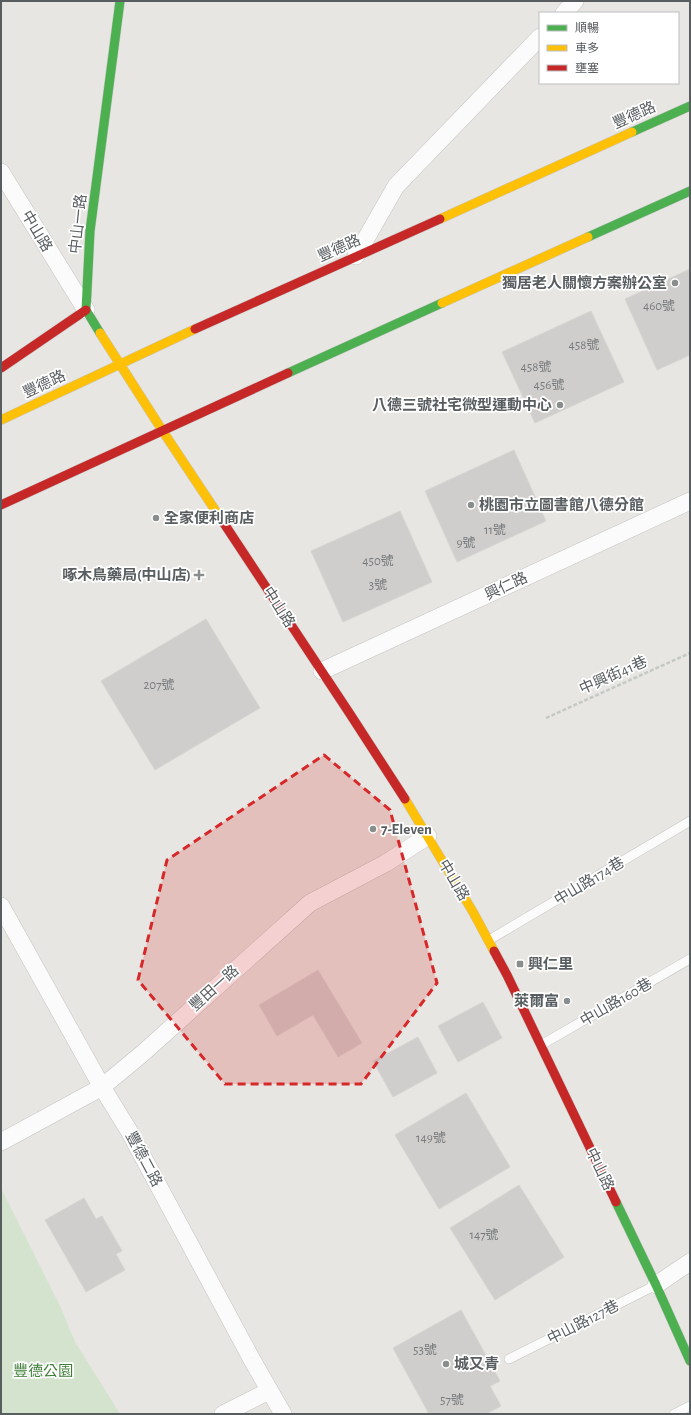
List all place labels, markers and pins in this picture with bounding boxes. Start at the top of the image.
place label: 獨居老人關懷方案辦公室 [502,275,667,291]
marker: 獨居老人關懷方案辦公室 [670,278,680,288]
place label: 八德三號社宅微型運動中心 [372,396,552,413]
marker: 八德三號社宅微型運動中心 [555,400,565,410]
place label: 桃園市立圖書館八德分館 [479,496,644,513]
marker: 桃園市立圖書館八德分館 [466,500,476,510]
place label: 全家便利商店 [164,509,254,526]
marker: 全家便利商店 [151,513,161,523]
place label: 啄木鳥藥局(中山店) [62,566,191,583]
marker: 啄木鳥藥局(中山店) [194,570,204,580]
place label: 7-Eleven [381,822,432,837]
marker: 7-Eleven [368,824,378,834]
place label: 興仁里 [528,956,573,972]
marker: 興仁里 [515,959,525,969]
place label: 萊爾富 [514,993,559,1009]
marker: 萊爾富 [562,996,572,1006]
place label: 城又青 [454,1355,499,1372]
marker: 城又青 [441,1359,451,1369]

